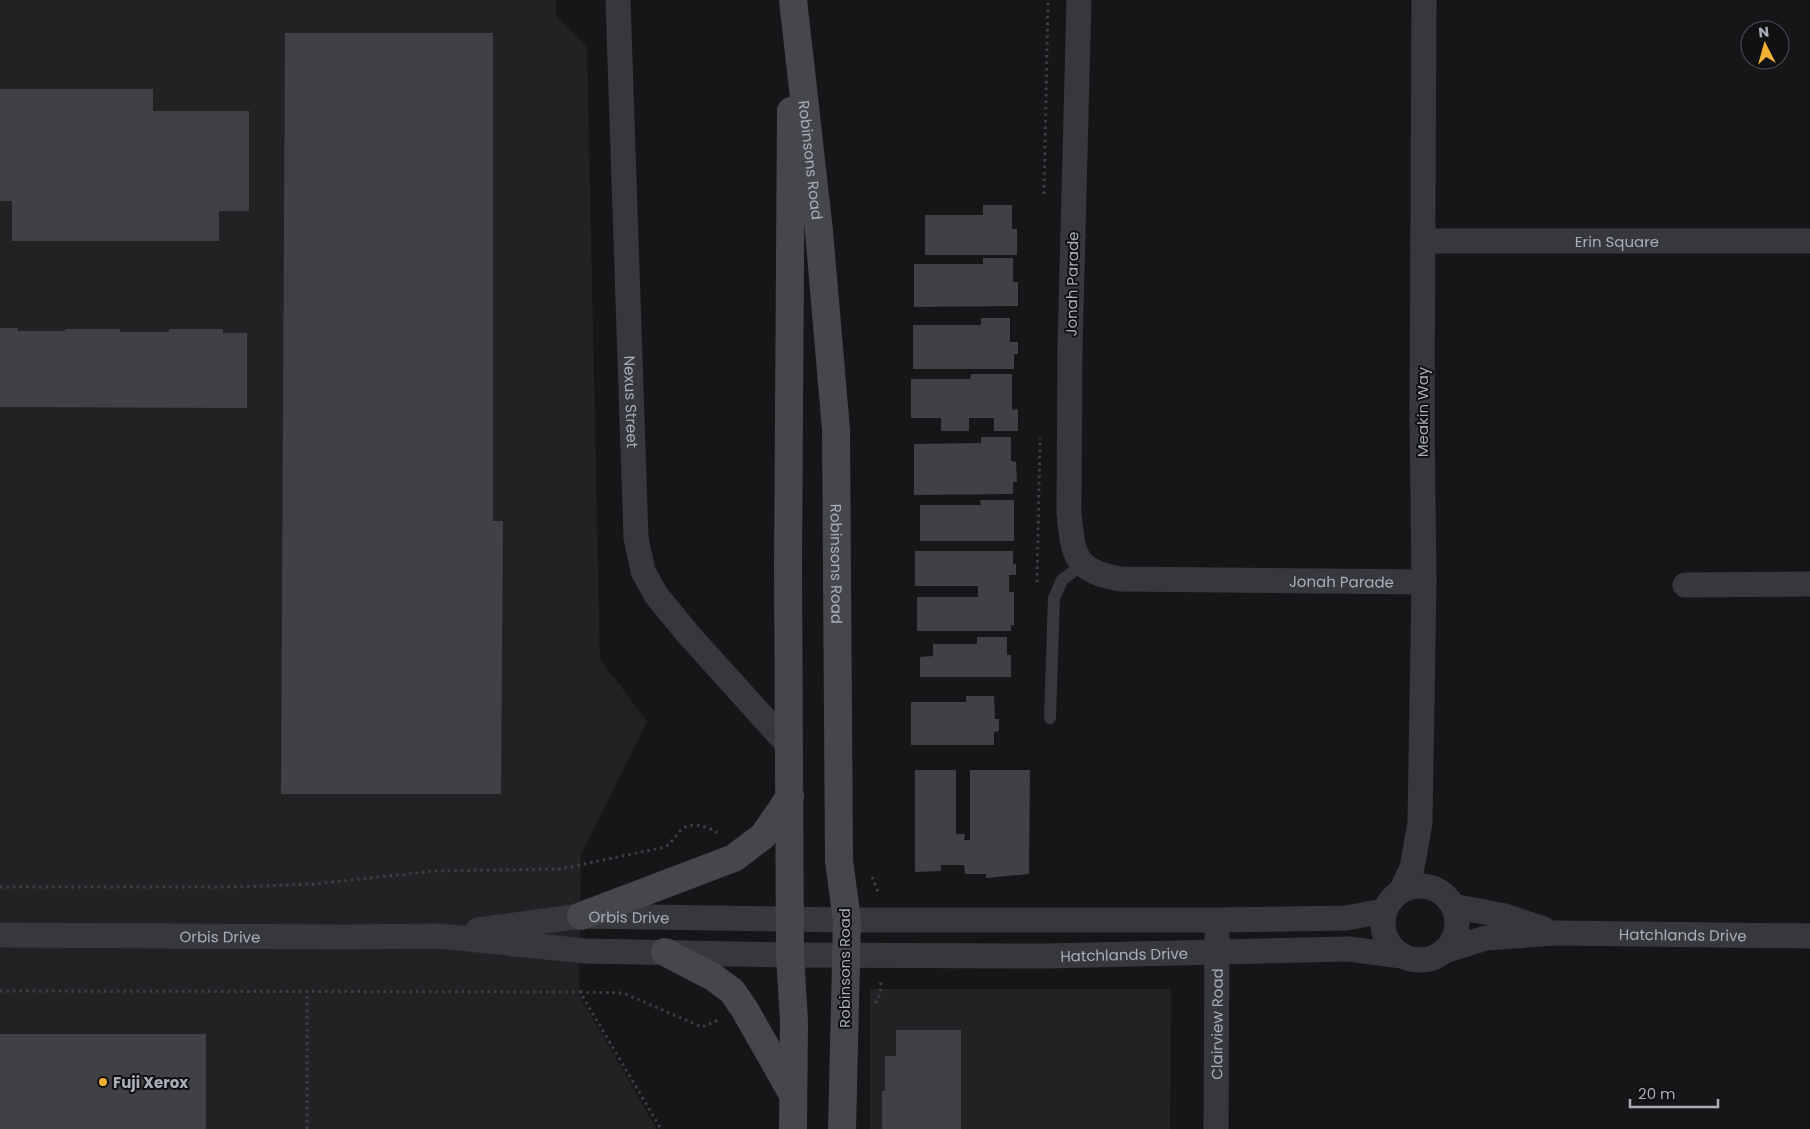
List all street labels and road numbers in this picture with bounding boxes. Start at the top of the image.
street label: Robinsons Road [794,99,828,221]
street label: Jonah Parade [1061,231,1083,337]
street label: Erin Square [1575,231,1659,252]
street label: Nexus Street [619,355,643,448]
street label: Meakin Way [1412,366,1433,457]
street label: Robinsons Road [826,504,848,624]
street label: Jonah Parade [1289,570,1394,592]
street label: Orbis Drive [589,906,670,928]
street label: Robinsons Road [834,908,855,1028]
street label: Hatchlands Drive [1619,923,1747,946]
street label: Orbis Drive [180,926,260,947]
street label: Hatchlands Drive [1060,942,1188,966]
street label: Clairview Road [1206,968,1227,1080]

